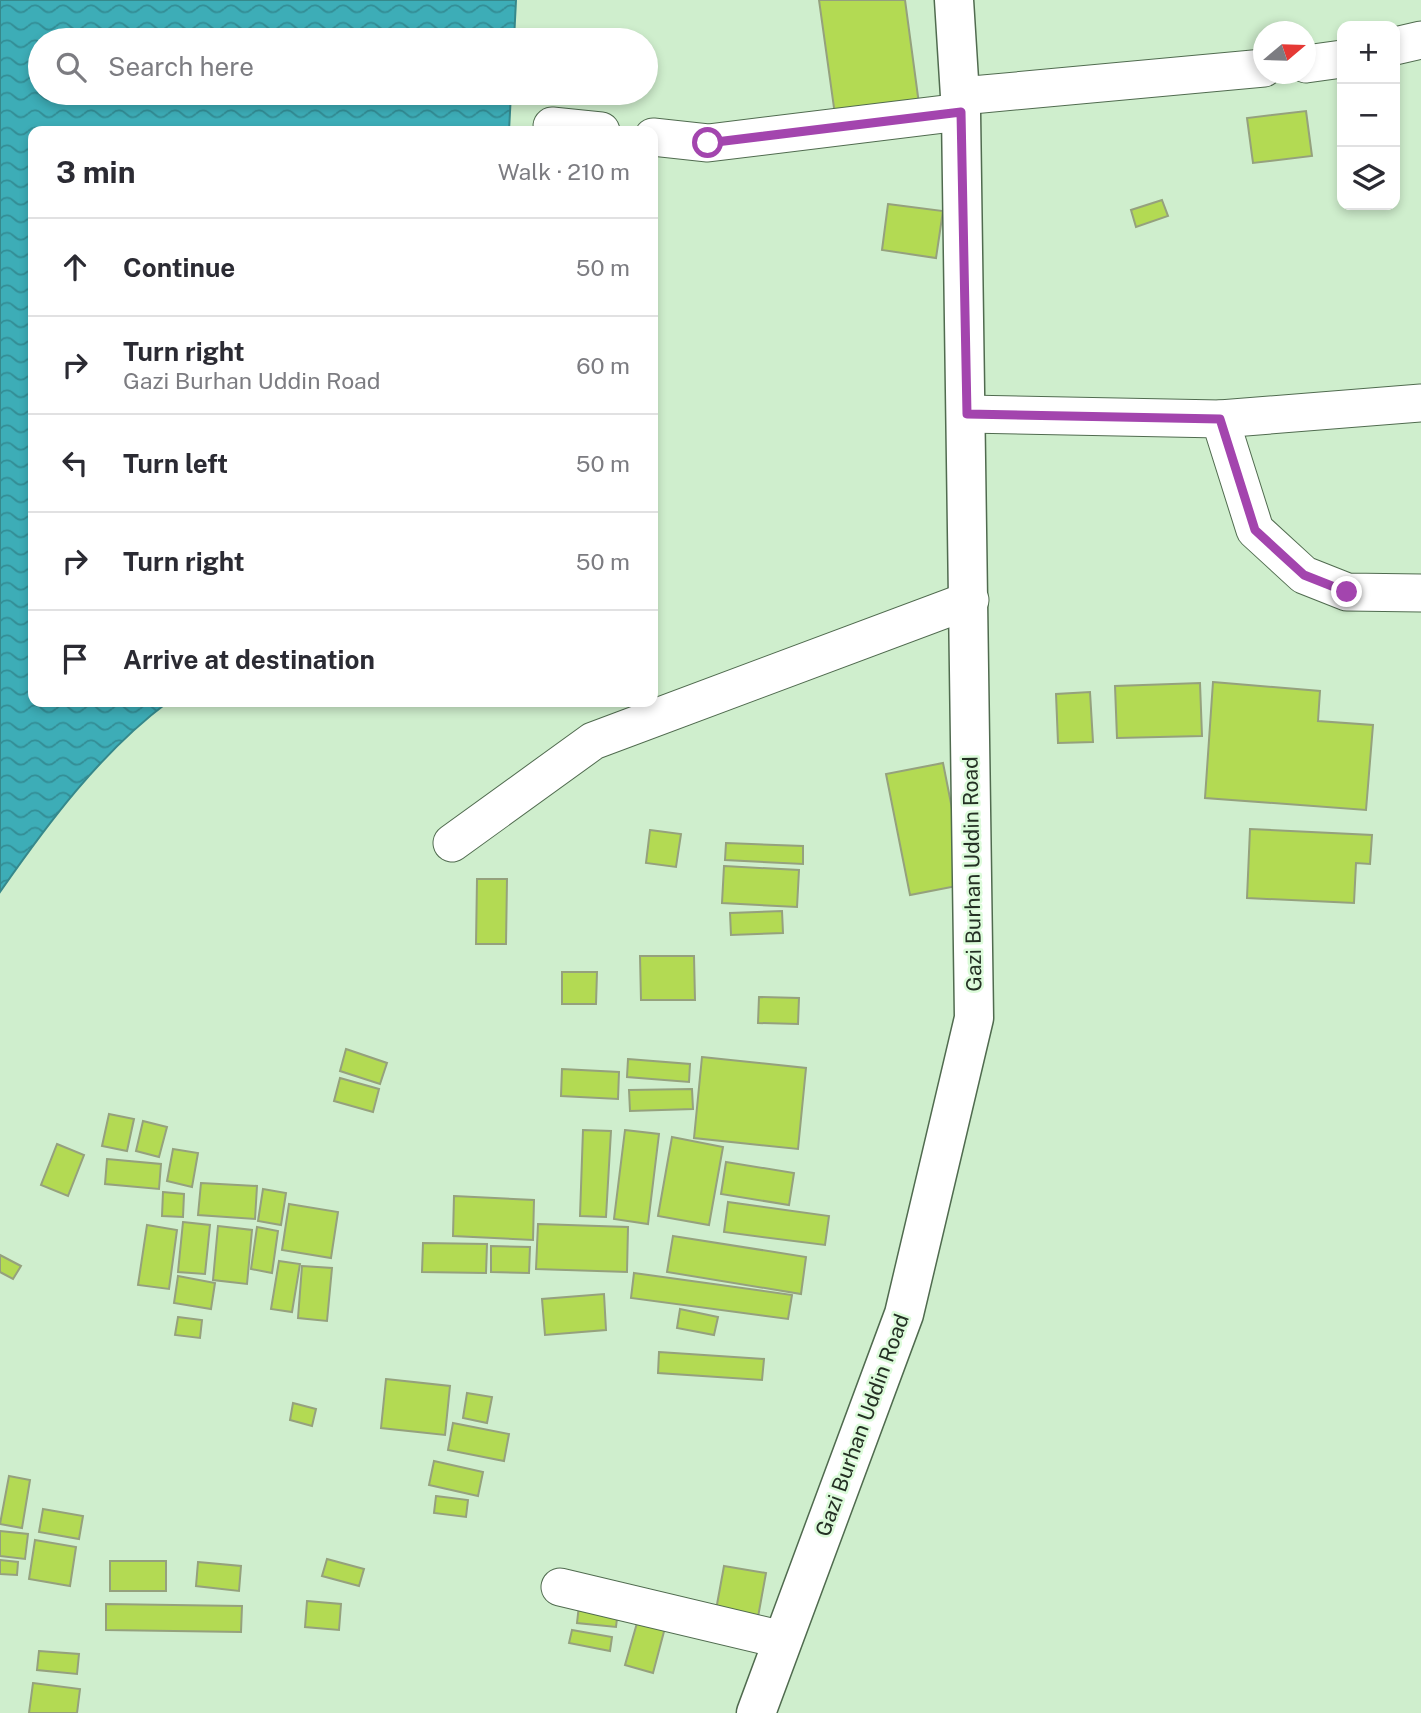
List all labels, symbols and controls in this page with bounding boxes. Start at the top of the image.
north arrow [1253,21,1316,84]
map controls [1337,21,1400,210]
button: + [1337,21,1400,84]
search box [28,28,658,105]
icon: search [52,48,90,86]
text: Search here [108,51,254,82]
button: − [1337,84,1400,147]
route start [692,127,723,158]
button: layers [1337,147,1400,210]
text: 3 min [56,154,135,190]
text: Walk · 210 m [498,158,630,185]
icon: ahead [56,248,94,286]
text: Continue [123,252,235,283]
text: 50 m [576,254,630,281]
text: Turn right [123,336,245,367]
icon: right [56,346,94,384]
text: 60 m [576,352,630,379]
text: Gazi Burhan Uddin Road [123,367,380,394]
icon: left [56,444,94,482]
text: Turn left [123,448,228,479]
text: 50 m [576,450,630,477]
icon: right [56,542,94,580]
text: Turn right [123,546,245,577]
text: 50 m [576,548,630,575]
route end [1331,576,1362,607]
icon: arrive [56,640,94,678]
text: Arrive at destination [123,644,375,675]
street label: Gazi Burhan Uddin Road [957,756,987,992]
street label: Gazi Burhan Uddin Road [810,1310,914,1540]

